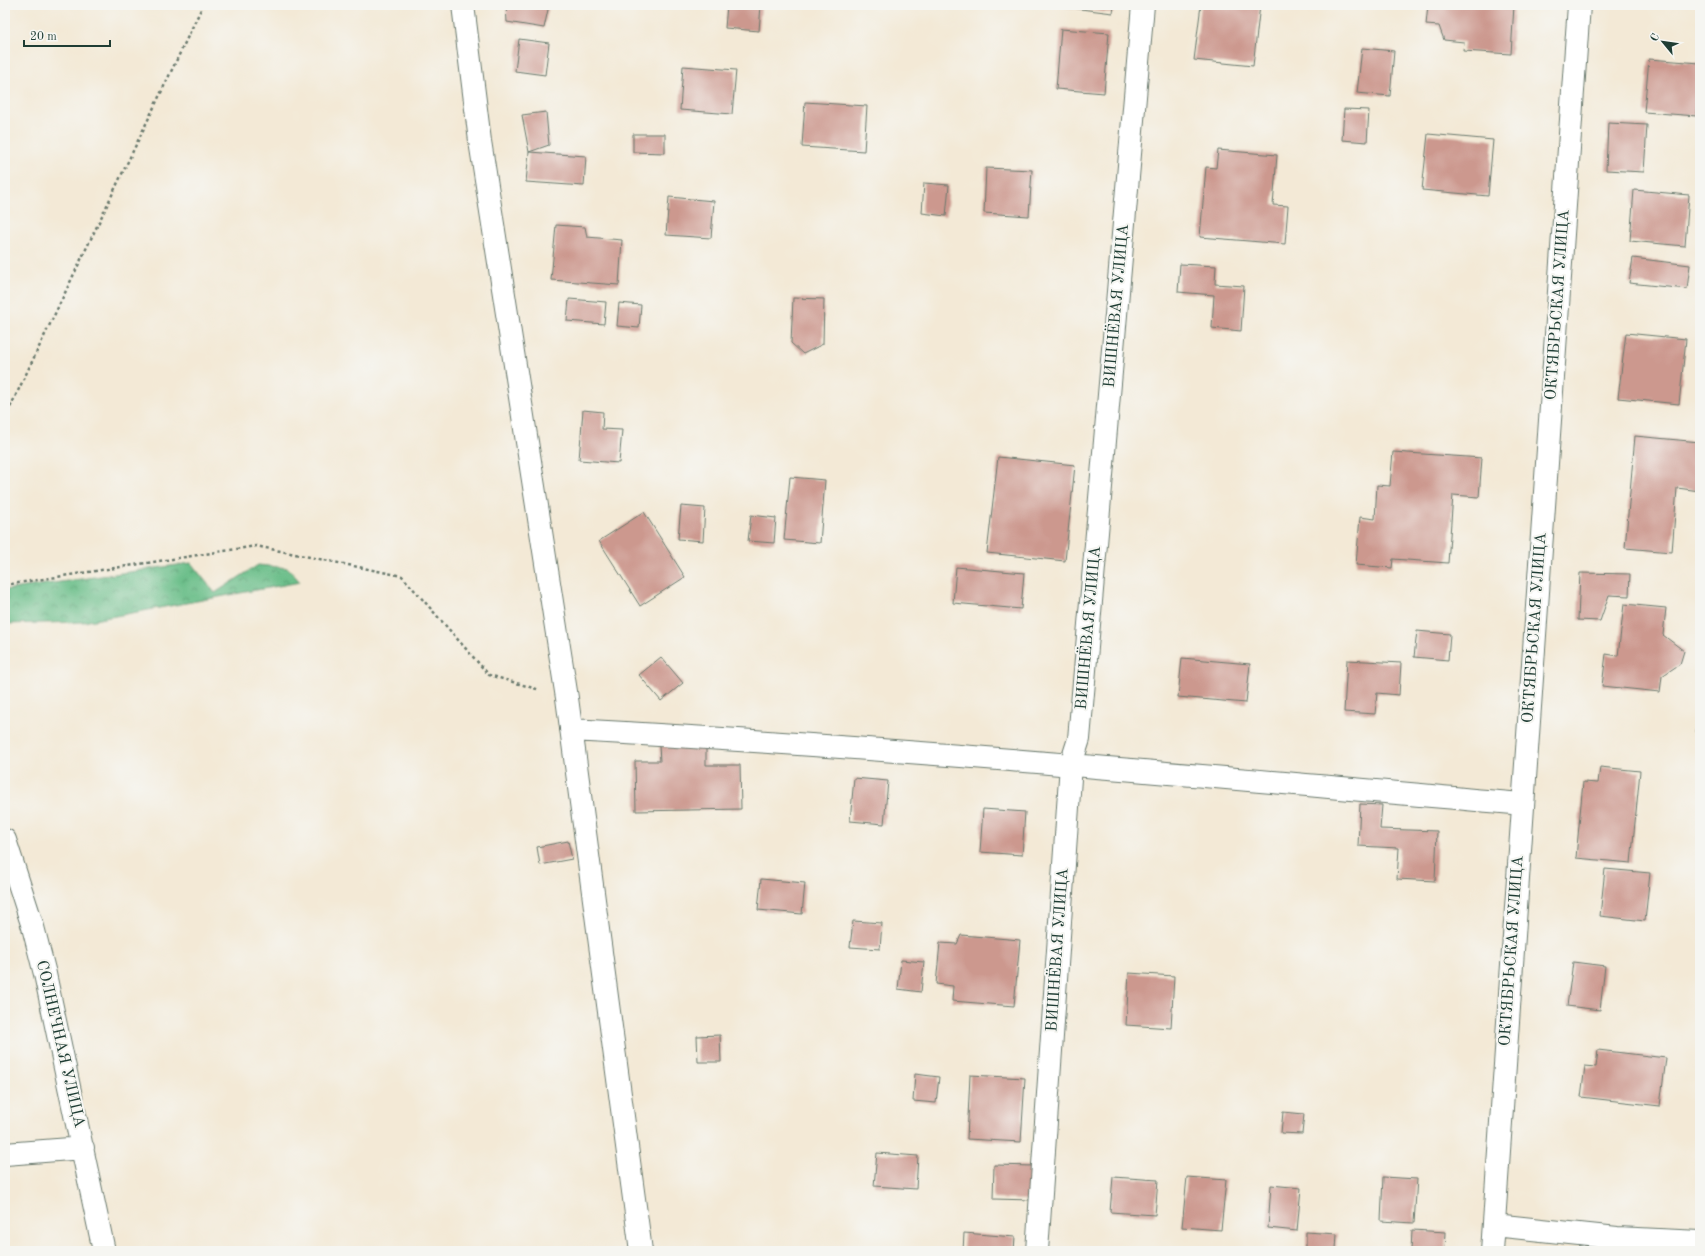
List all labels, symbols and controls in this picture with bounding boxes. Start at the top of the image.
scale bar [24,22,110,48]
north arrow [1643,22,1683,62]
text: 20 m [30,31,57,43]
text: С [1649,32,1662,44]
street label: ОКТЯБРЬСКАЯ УЛИЦА [1543,209,1573,401]
street label: ВИШНЁВАЯ УЛИЦА [1098,223,1132,389]
street label: ОКТЯБРЬСКАЯ УЛИЦА [1520,532,1550,724]
street label: ВИШНЁВАЯ УЛИЦА [1070,545,1104,711]
street label: ОКТЯБРЬСКАЯ УЛИЦА [1497,855,1527,1047]
street label: ВИШНЁВАЯ УЛИЦА [1040,867,1072,1033]
street label: СОЛНЕЧНАЯ УЛИЦА [33,959,87,1129]

